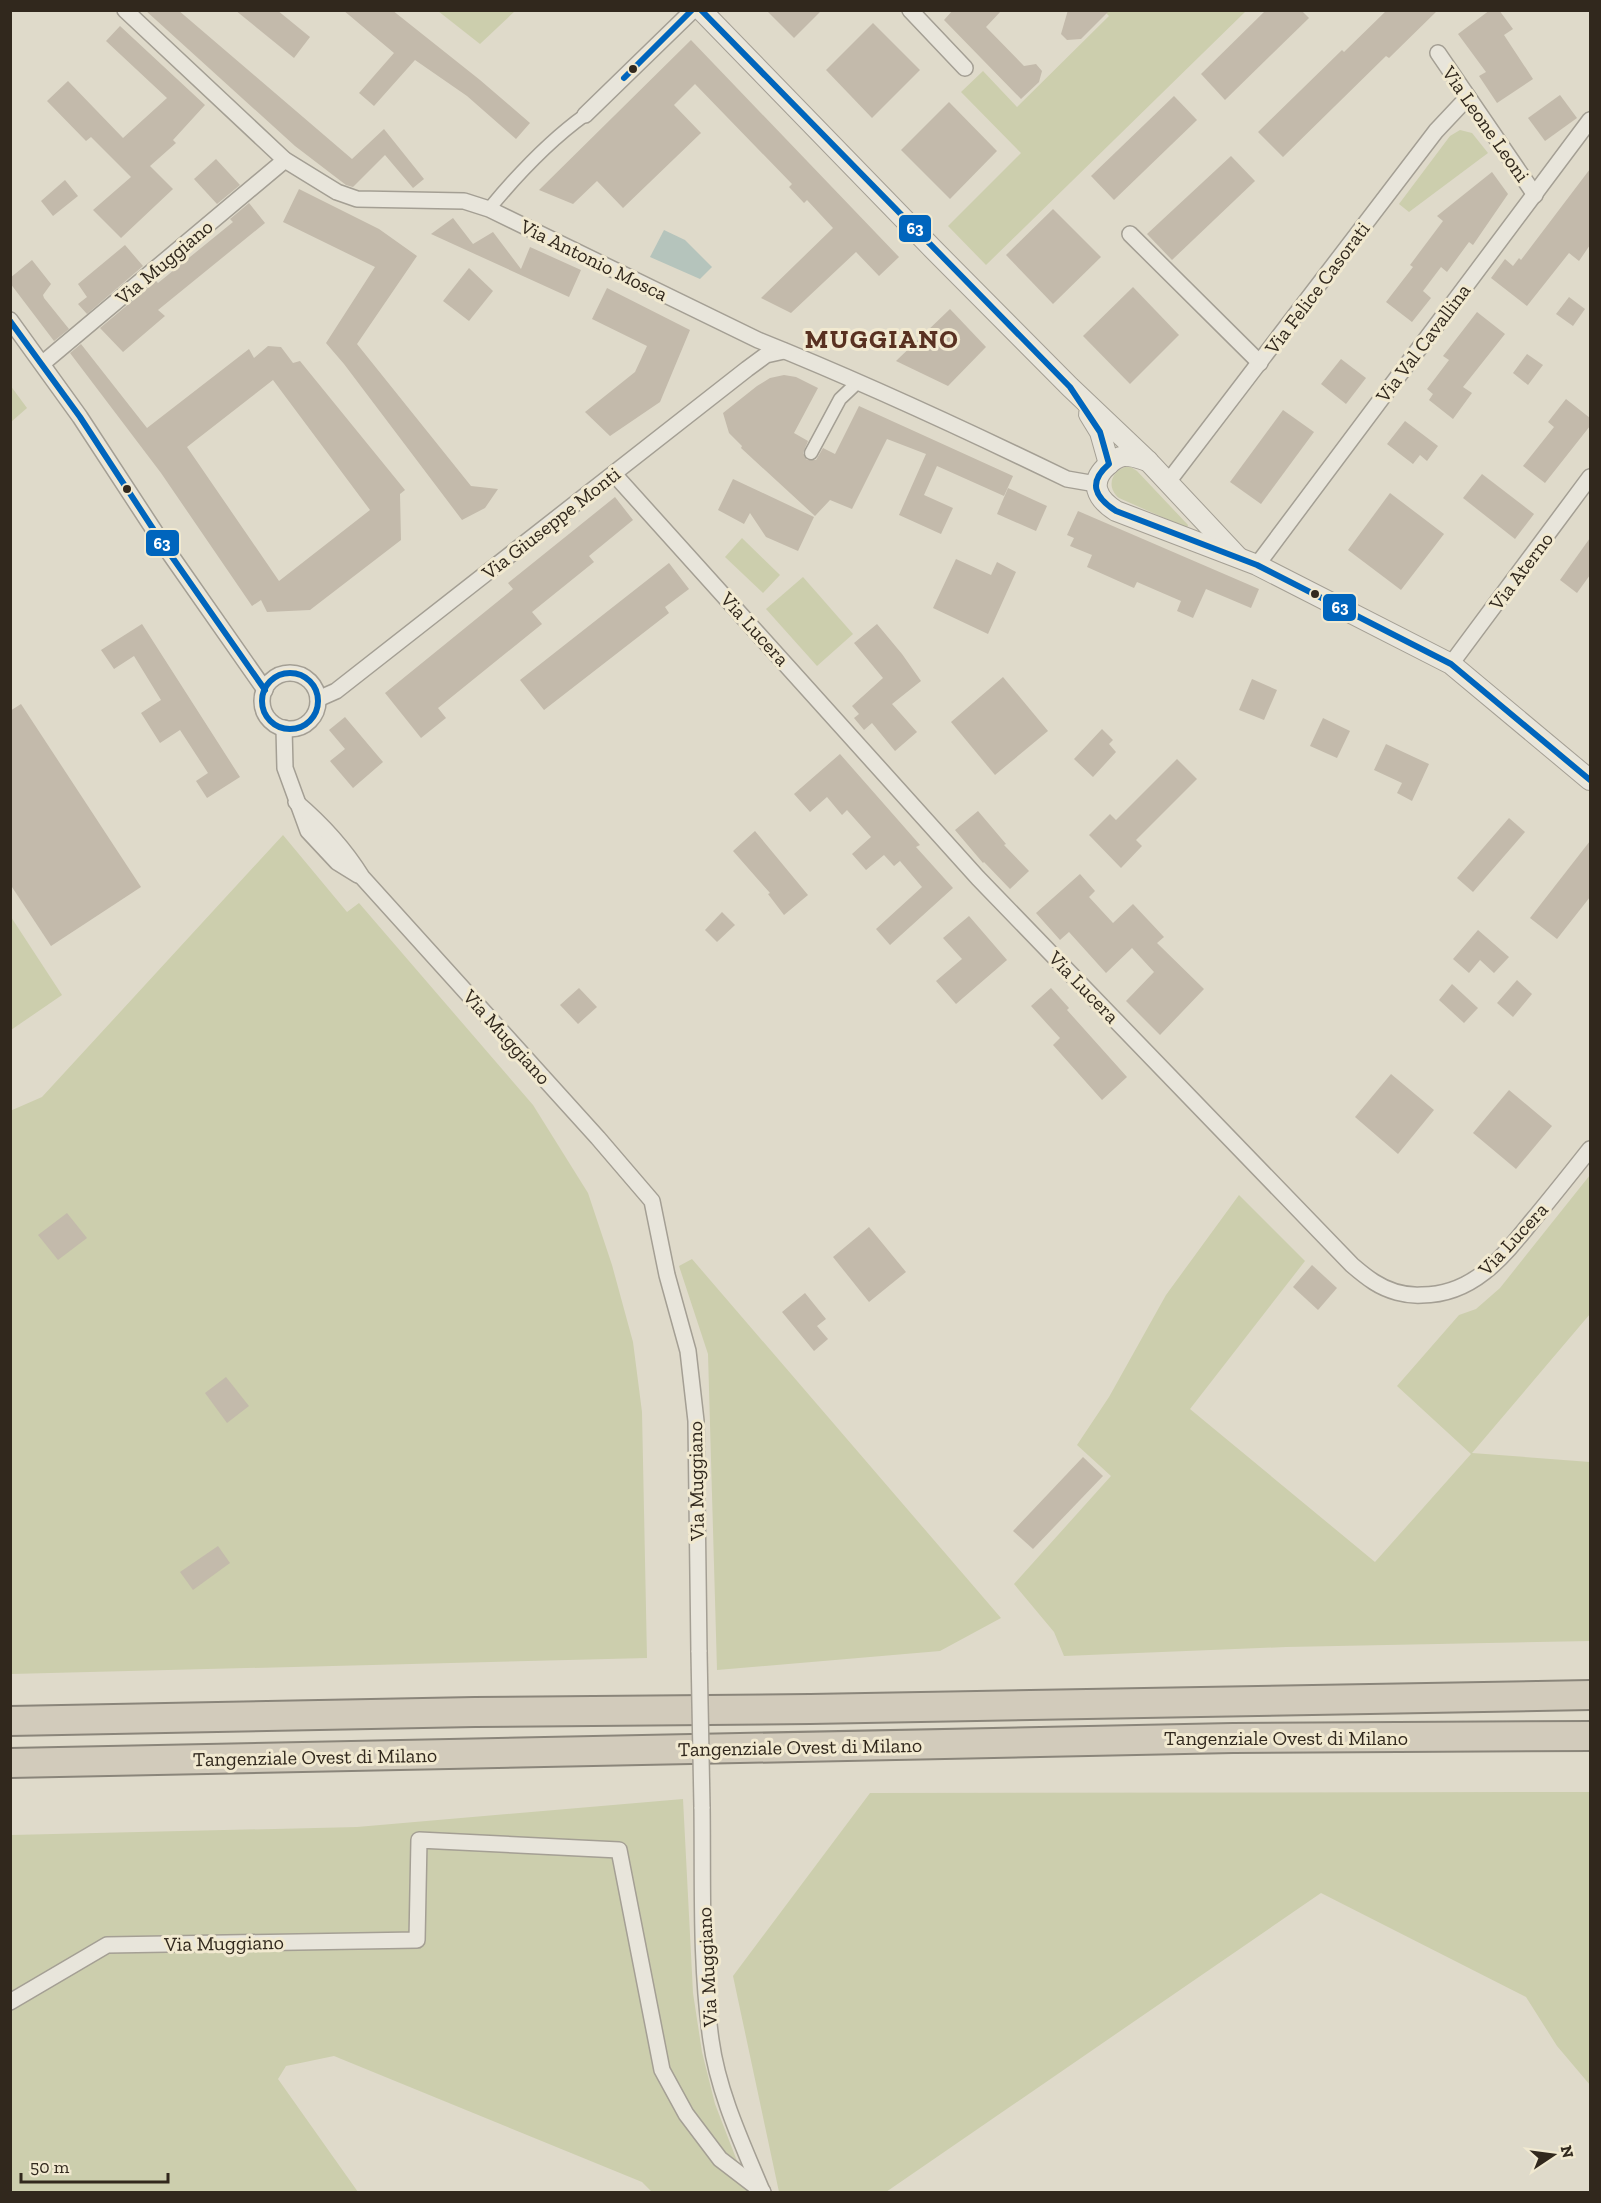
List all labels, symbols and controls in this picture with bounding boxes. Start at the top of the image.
street label: Via Leone Leoni [1437,61,1535,187]
unlabelled marker [627,63,639,75]
street label: Via Muggiano [110,214,218,310]
street label: Via Antonio Mosca [516,214,672,306]
line badge: 63 [898,214,932,243]
street label: Via Felice Casorati [1259,217,1375,360]
text: 63 [906,219,924,238]
street label: Via Val Cavallina [1370,279,1476,408]
district label: MUGGIANO [805,323,959,355]
street label: Via Giuseppe Monti [476,461,625,585]
unlabelled marker [121,483,133,495]
street label: Via Aterno [1483,527,1558,616]
line badge: 63 [145,529,180,557]
text: 63 [153,534,171,553]
street label: Via Lucera [715,586,795,671]
unlabelled marker [1309,588,1321,600]
line badge: 63 [1322,593,1357,622]
text: 63 [1331,598,1349,617]
street label: Via Lucera [1043,945,1124,1028]
street label: Via Muggiano [457,984,556,1090]
street label: Via Lucera [1473,1197,1553,1281]
street label: Via Muggiano [683,1421,709,1542]
street label: Tangenziale Ovest di Milano [1164,1726,1408,1750]
street label: Tangenziale Ovest di Milano [678,1733,922,1761]
street label: Tangenziale Ovest di Milano [193,1743,437,1771]
street label: Via Muggiano [692,1907,722,2028]
street label: Via Muggiano [163,1930,284,1956]
north arrow [1523,2125,1583,2185]
text: N [1557,2144,1578,2160]
scale bar [21,2146,168,2184]
text: 50 m [30,2156,70,2178]

